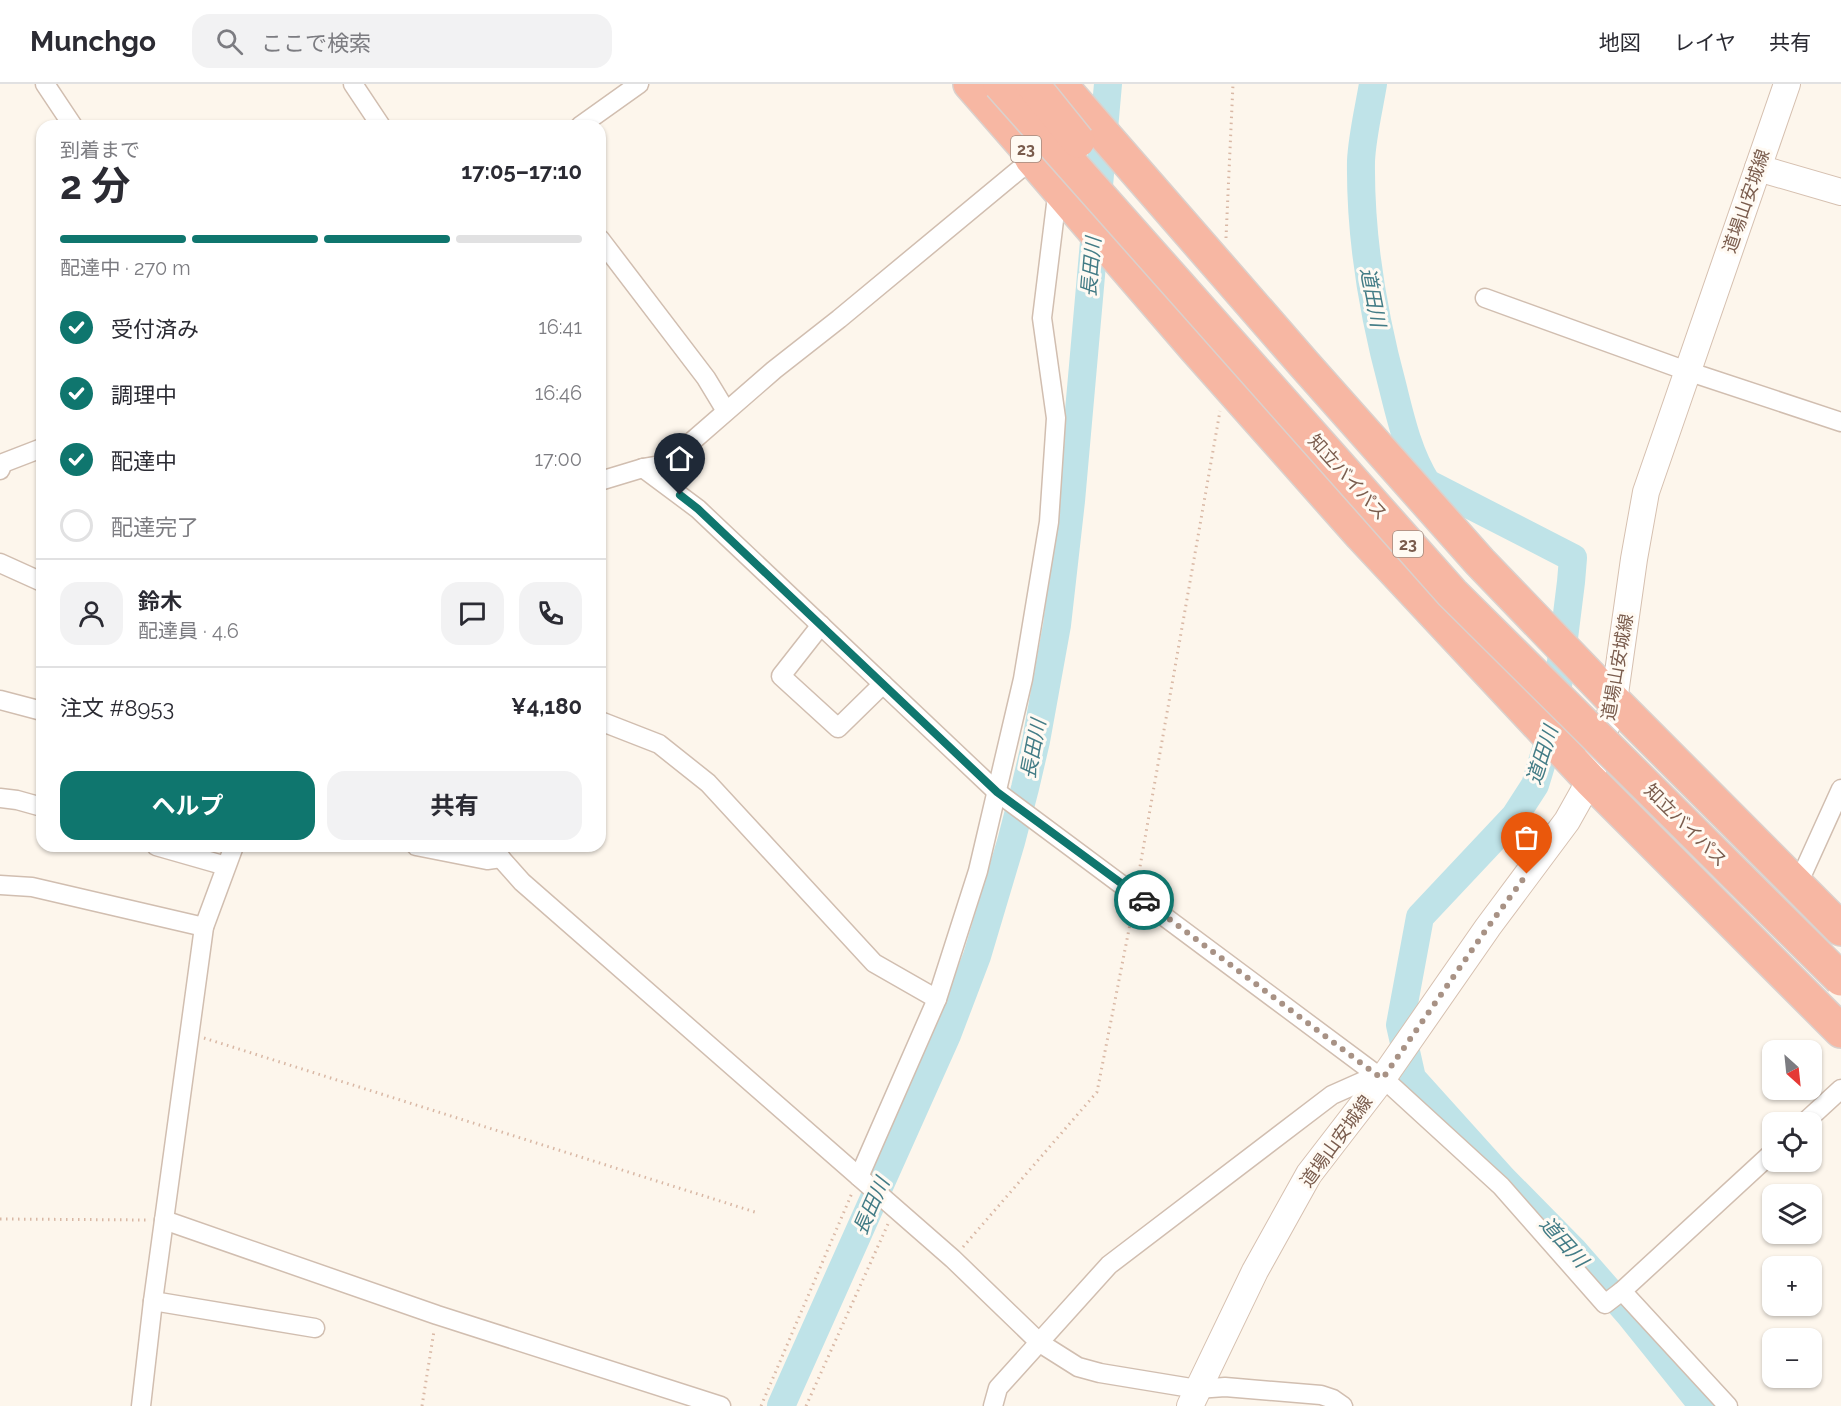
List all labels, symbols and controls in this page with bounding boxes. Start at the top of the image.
search box [192,14,612,68]
text: Munchgo [30,25,156,58]
icon: search [213,25,246,58]
text: ここで検索 [261,30,371,56]
text: 地図 [1599,30,1641,55]
text: レイヤ [1674,30,1736,55]
text: 共有 [1769,30,1811,55]
road number: 23 [1011,136,1041,162]
text: 到着まで [60,138,140,162]
street label: 道場山安城線 [1718,147,1774,255]
text: 17:05–17:10 [461,158,582,184]
text: 2 分 [60,162,130,208]
water label: 長田川 [1076,234,1106,298]
text: 配達中 · 270 m [60,256,191,280]
water label: 道田川 [1355,265,1391,331]
icon: check [60,311,93,344]
text: 16:41 [538,315,582,339]
text: 受付済み [111,316,199,342]
icon: check [60,377,93,410]
text: 16:46 [535,381,582,405]
text: 調理中 [111,382,177,408]
street label: 知立バイパス [1304,430,1392,524]
pin [654,433,705,495]
icon: home [663,442,696,475]
icon: check [60,443,93,476]
text: 17:00 [535,447,582,471]
text: 配達中 [111,448,177,474]
text: 配達完了 [111,514,199,540]
road number: 23 [1393,531,1423,557]
button: person [60,582,123,645]
button: chat [441,582,504,645]
button: phone [519,582,582,645]
text: 鈴木 [138,588,182,614]
street label: 道場山安城線 [1597,612,1637,722]
text: 配達員 · 4.6 [138,619,239,643]
text: ¥4,180 [511,693,582,719]
text: 注文 #8953 [60,695,174,721]
water label: 長田川 [1015,715,1051,781]
water label: 道田川 [1521,721,1563,787]
button: ヘルプ [60,771,315,840]
button: 共有 [327,771,582,840]
street label: 知立バイパス [1641,780,1731,870]
pin [1501,812,1552,874]
icon: bag [1510,821,1543,854]
courier [1114,870,1174,930]
icon: car [1128,884,1161,917]
north arrow [1762,1040,1822,1100]
map controls [1762,1040,1822,1388]
street label: 道場山安城線 [1296,1091,1376,1191]
button: locate [1762,1112,1822,1172]
water label: 長田川 [848,1172,895,1238]
button: layers [1762,1184,1822,1244]
water label: 道田川 [1535,1212,1594,1274]
button: + [1762,1256,1822,1316]
button: − [1762,1328,1822,1388]

